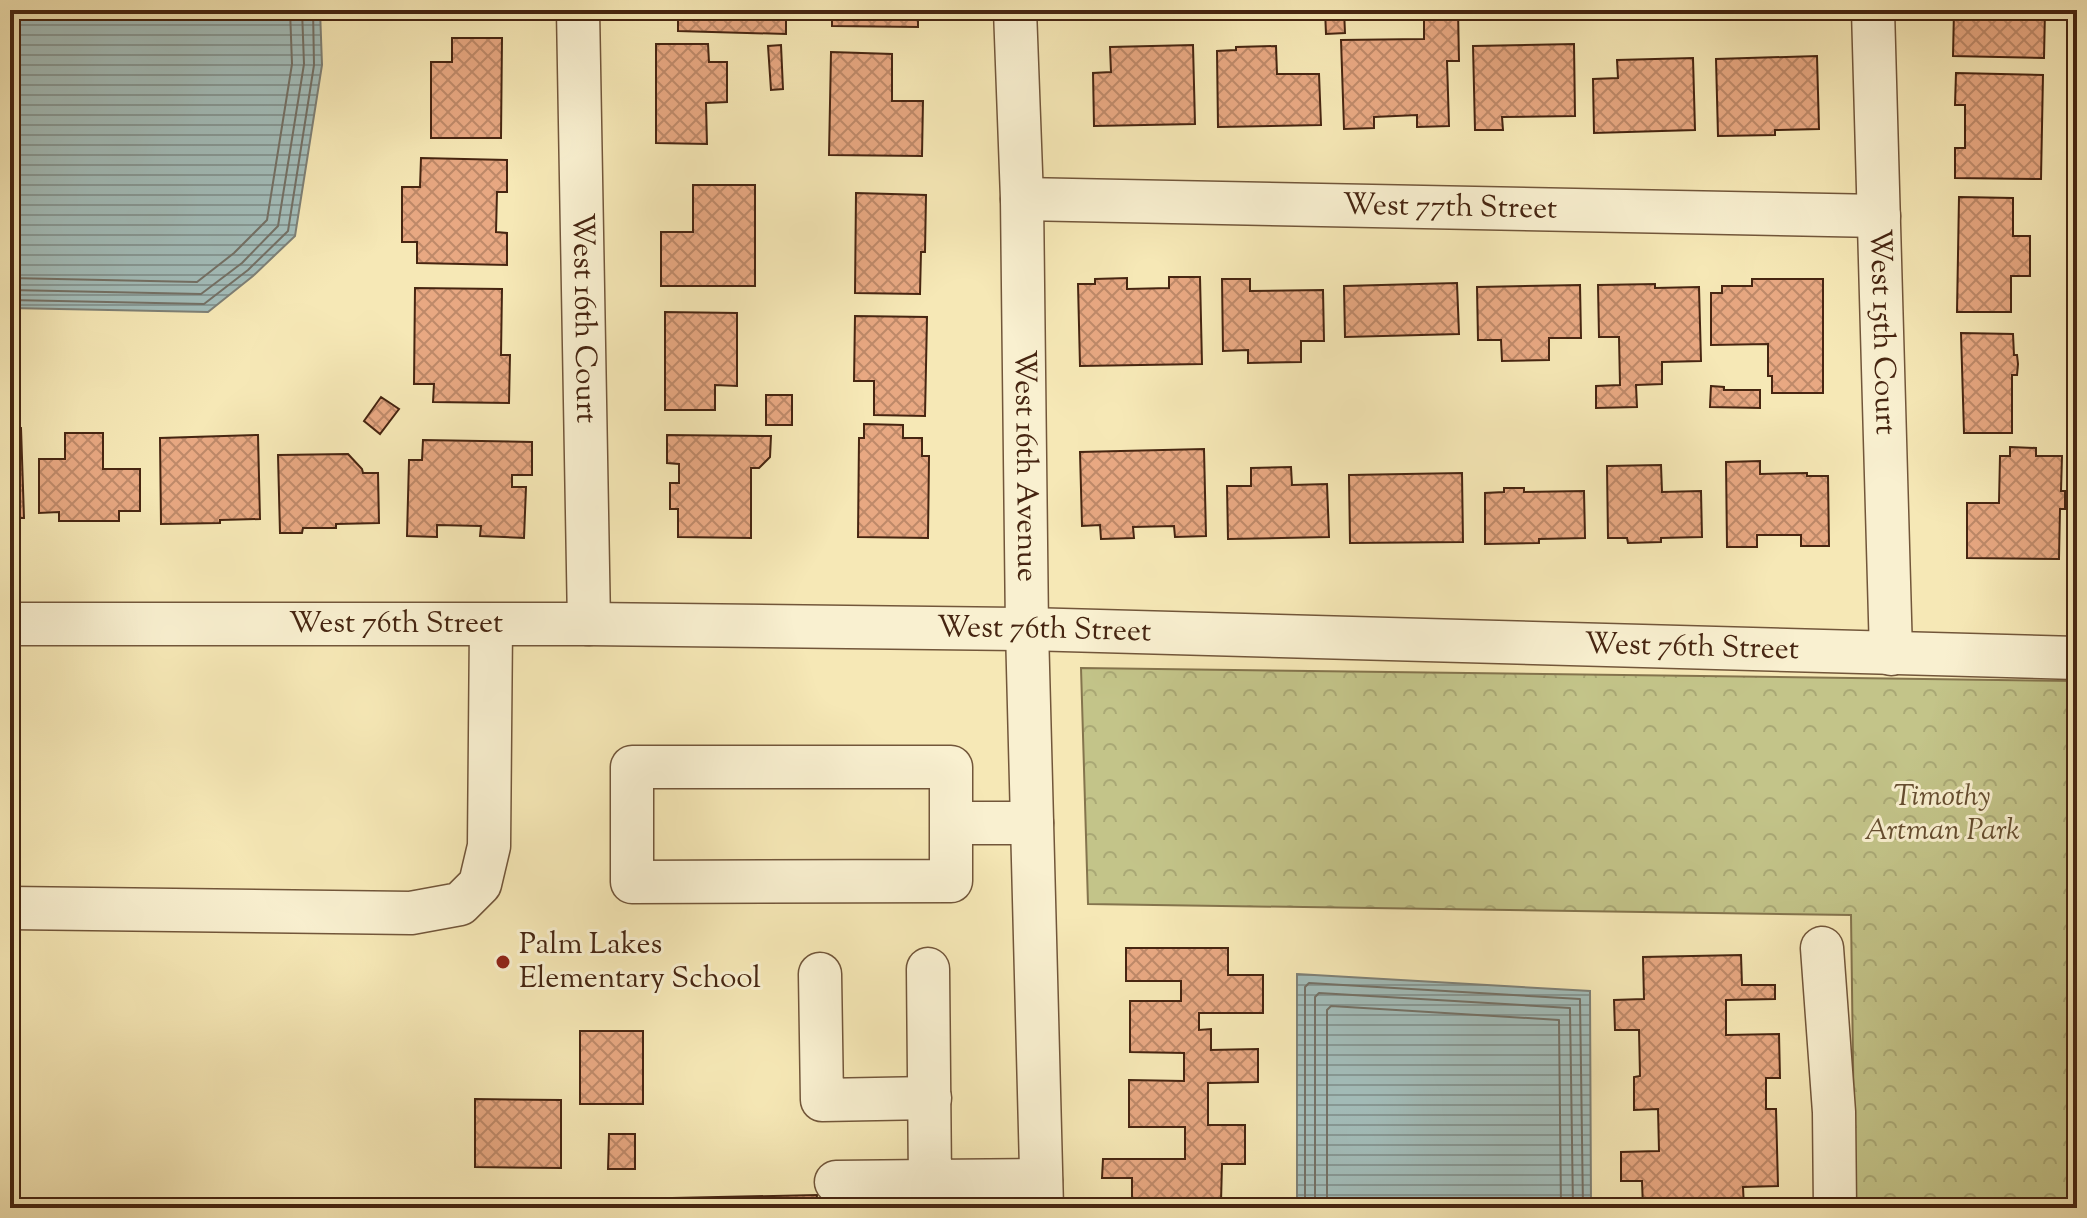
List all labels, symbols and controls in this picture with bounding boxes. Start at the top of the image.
street label: West 77th Street [1342,184,1558,231]
street label: West 16th Court [560,212,607,424]
street label: West 15th Court [1858,228,1906,436]
street label: West 16th Avenue [1002,349,1048,582]
street label: West 76th Street [289,603,503,646]
street label: West 76th Street [937,606,1152,654]
street label: West 76th Street [1584,623,1799,672]
park label: Timothy Artman Park [1864,776,2020,853]
place label: Palm Lakes Elementary School [519,924,761,1001]
marker: Palm Lakes Elementary School [494,953,512,971]

